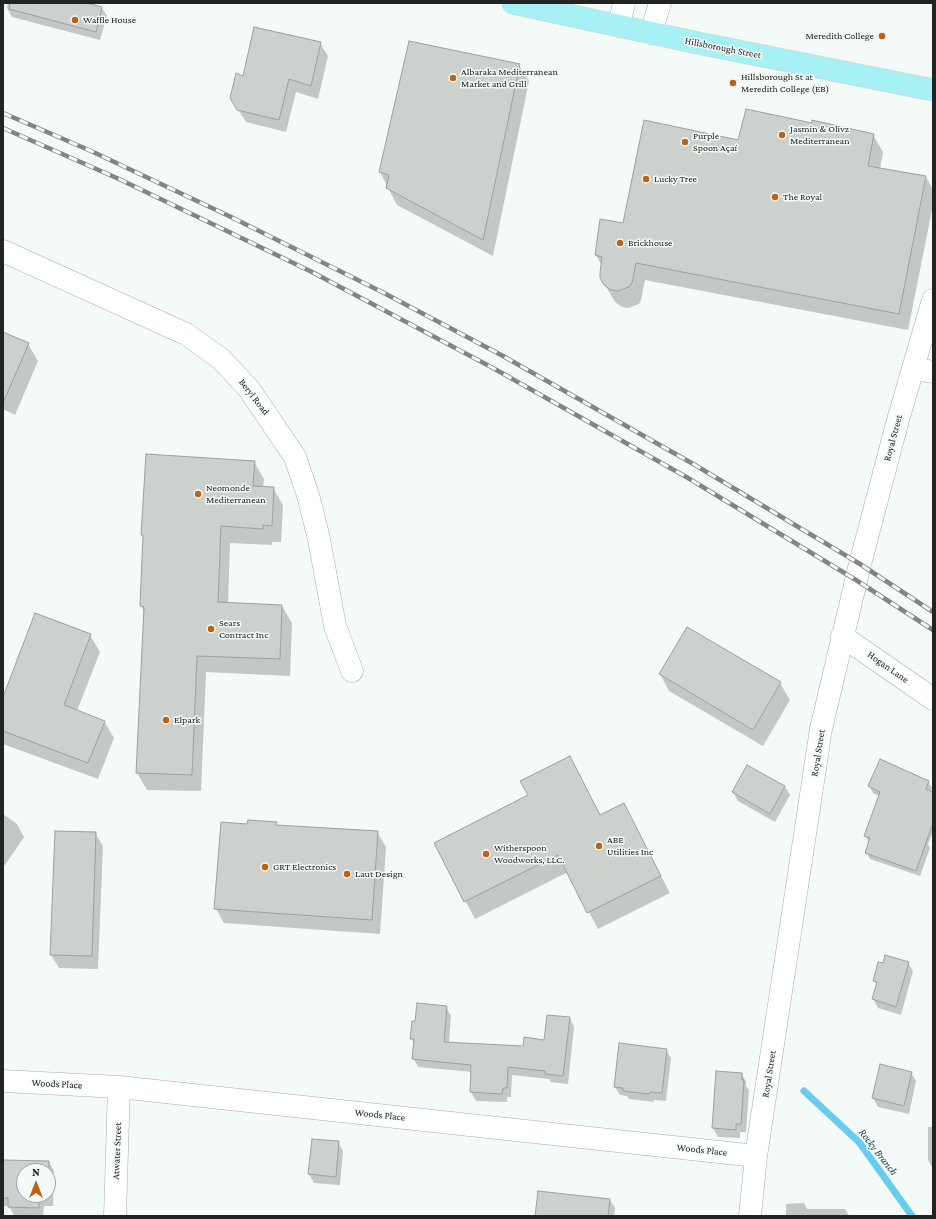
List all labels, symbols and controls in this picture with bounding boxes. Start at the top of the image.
place label: Waffle House [83,14,136,26]
marker: Waffle House [70,15,80,25]
place label: Meredith College [805,30,874,42]
marker: Meredith College [877,31,887,41]
street label: Hillsborough Street [684,35,762,61]
place label: Albaraka Mediterranean Market and Grill [461,66,558,90]
place label: Hillsborough St at Meredith College (EB) [741,71,829,94]
marker: Albaraka Mediterranean Market and Grill [448,73,458,83]
marker: Hillsborough St at Meredith College (EB) [728,78,738,88]
place label: Jasmin & Olivz Mediterranean [790,123,850,146]
place label: Purple Spoon Açaí [693,130,737,154]
marker: Jasmin & Olivz Mediterranean [777,130,787,140]
marker: Purple Spoon Açaí [680,137,690,147]
place label: Lucky Tree [654,173,697,185]
marker: Lucky Tree [641,174,651,184]
place label: The Royal [783,191,822,203]
marker: The Royal [770,192,780,202]
place label: Brickhouse [628,237,672,249]
marker: Brickhouse [615,238,625,248]
street label: Beryl Road [236,376,272,418]
street label: Royal Street [881,414,905,462]
place label: Neomonde Mediterranean [206,482,266,506]
marker: Neomonde Mediterranean [193,489,203,499]
place label: Sears Contract Inc [219,617,268,640]
marker: Sears Contract Inc [206,624,216,634]
street label: Hogan Lane [865,648,911,686]
place label: Elpark [174,714,200,726]
marker: Elpark [161,715,171,725]
street label: Royal Street [808,729,828,777]
place label: ABE Utilities Inc [607,834,653,858]
marker: ABE Utilities Inc [594,841,604,851]
place label: Witherspoon Woodworks, LLC. [494,842,565,866]
marker: Witherspoon Woodworks, LLC. [481,849,491,859]
place label: GRT Electronics [273,861,336,873]
marker: GRT Electronics [260,862,270,872]
place label: Laut Design [355,868,403,880]
marker: Laut Design [342,869,352,879]
street label: Royal Street [759,1050,779,1098]
street label: Woods Place [31,1077,83,1091]
street label: Woods Place [354,1106,406,1124]
street label: Atwater Street [110,1122,124,1180]
water label: Rocky Branch [856,1126,900,1178]
street label: Woods Place [676,1141,728,1159]
north arrow [16,1163,56,1203]
text: N [32,1166,40,1178]

